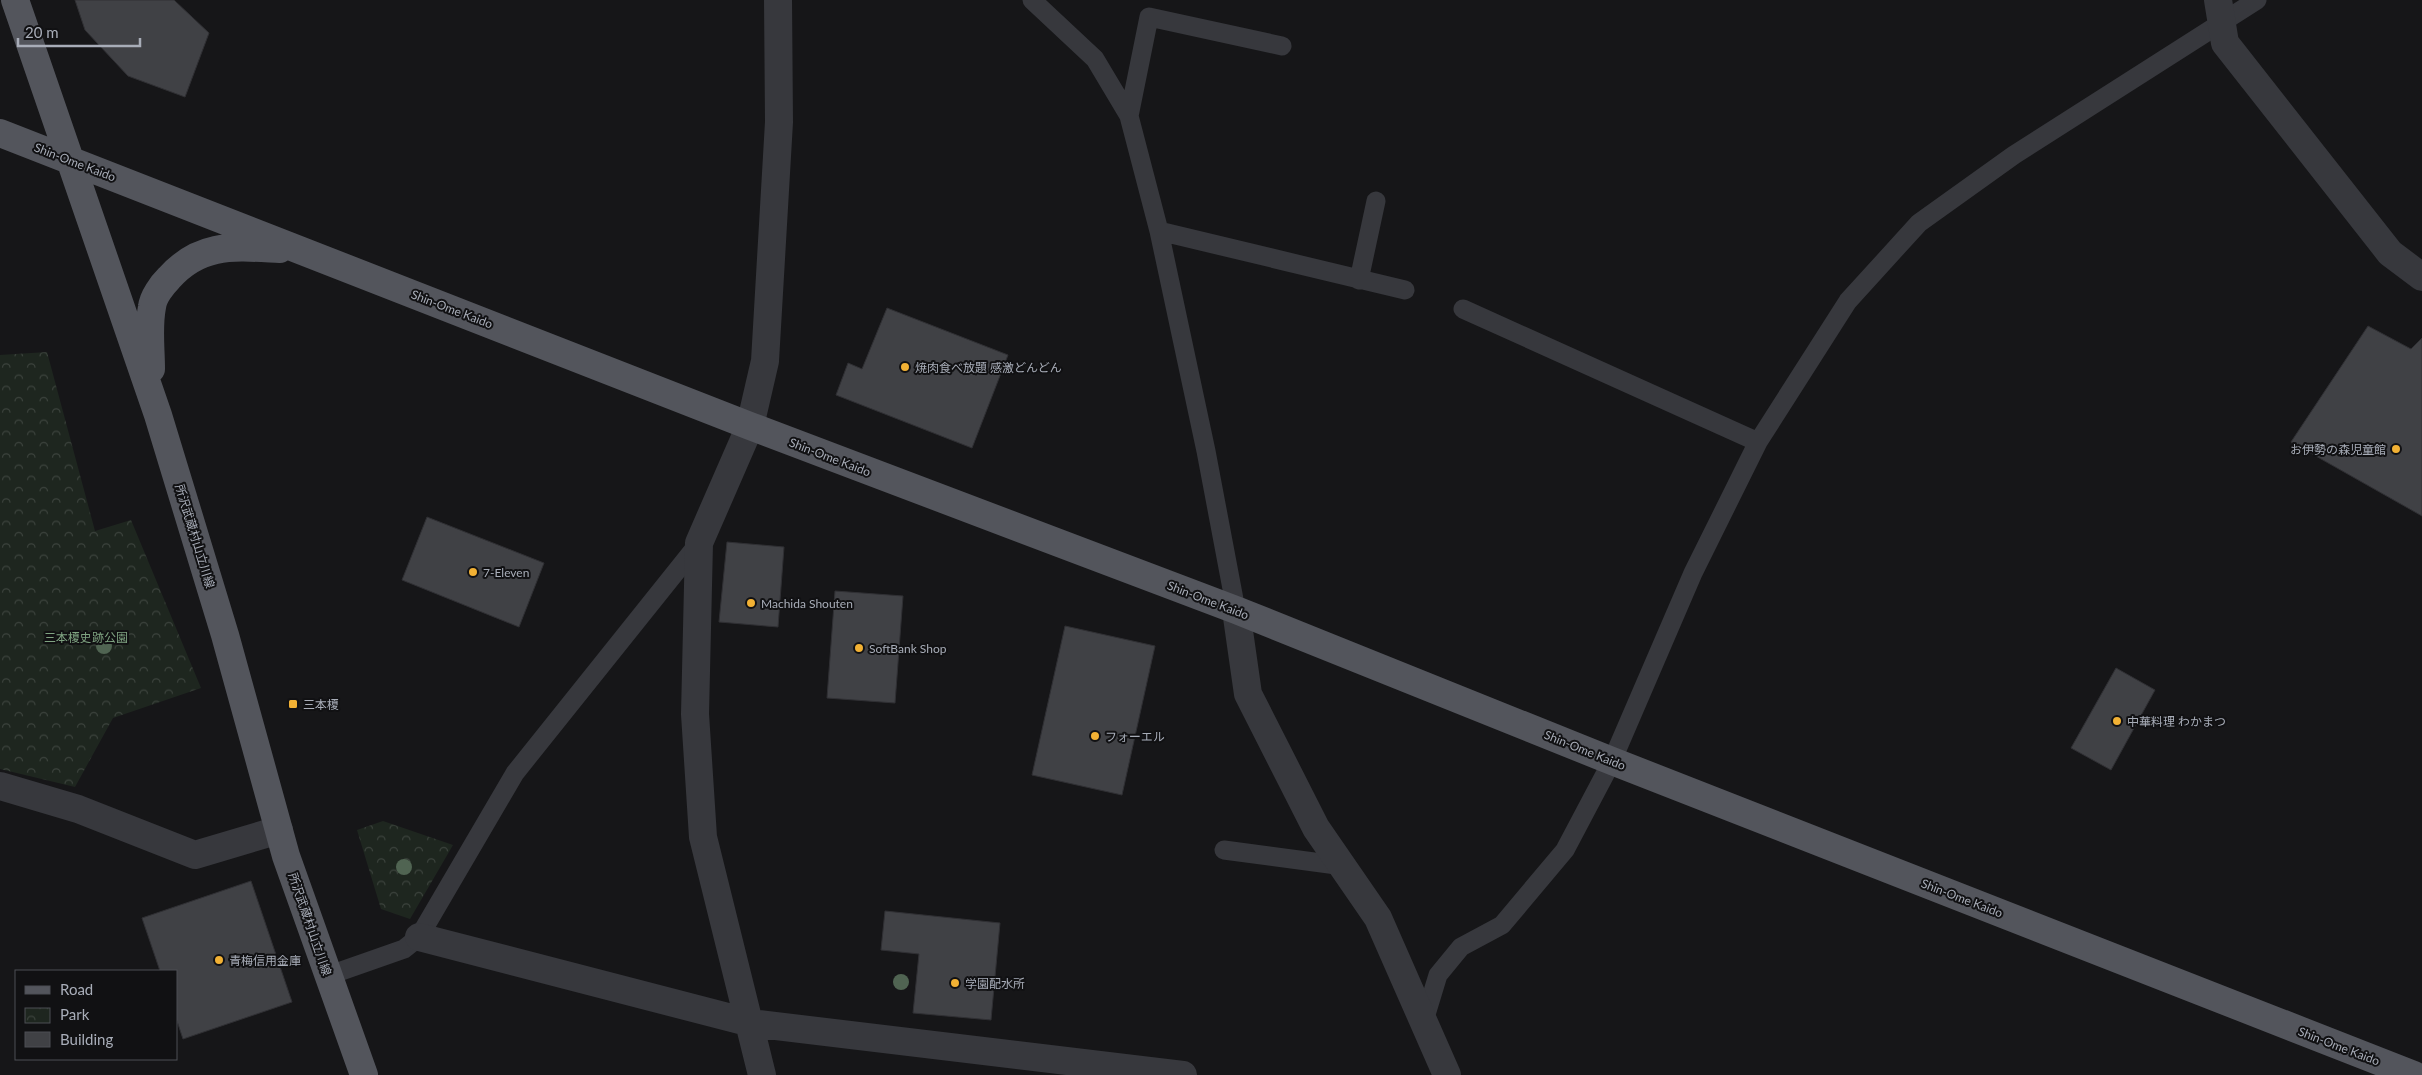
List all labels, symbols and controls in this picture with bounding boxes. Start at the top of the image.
scale bar [18,15,140,47]
text: 20 m [25,23,59,41]
street label: Shin-Ome Kaido [32,140,118,185]
street label: Shin-Ome Kaido [409,287,495,332]
place label: 焼肉食べ放題 感激どんどん [915,360,1062,375]
marker: 焼肉食べ放題 感激どんどん [899,361,911,373]
street label: Shin-Ome Kaido [787,435,873,480]
place label: お伊勢の森児童館 [2290,442,2386,457]
marker: お伊勢の森児童館 [2390,443,2402,455]
street label: 所沢武蔵村山立川線 [172,482,218,590]
place label: 7-Eleven [483,565,529,580]
marker: 7-Eleven [467,566,479,578]
street label: Shin-Ome Kaido [1165,578,1251,623]
place label: Machida Shouten [761,596,853,611]
marker: Machida Shouten [745,597,757,609]
park label: 三本榎史跡公園 [44,630,128,645]
place label: SoftBank Shop [869,641,947,656]
marker: SoftBank Shop [853,642,865,654]
place label: 三本榎 [303,697,339,712]
marker: 三本榎 [287,698,299,710]
place label: 中華料理 わかまつ [2127,714,2226,729]
marker: 中華料理 わかまつ [2111,715,2123,727]
street label: Shin-Ome Kaido [1542,727,1628,773]
place label: フォーエル [1105,729,1165,744]
marker: フォーエル [1089,730,1101,742]
street label: 所沢武蔵村山立川線 [285,870,335,978]
street label: Shin-Ome Kaido [1919,876,2005,921]
place label: 青梅信用金庫 [229,953,301,968]
marker: 青梅信用金庫 [213,954,225,966]
legend [15,970,178,1060]
place label: 学園配水所 [965,976,1025,991]
marker: 学園配水所 [949,977,961,989]
text: Road [60,980,93,998]
text: Park [60,1005,90,1023]
street label: Shin-Ome Kaido [2296,1024,2382,1069]
text: Building [60,1030,113,1048]

